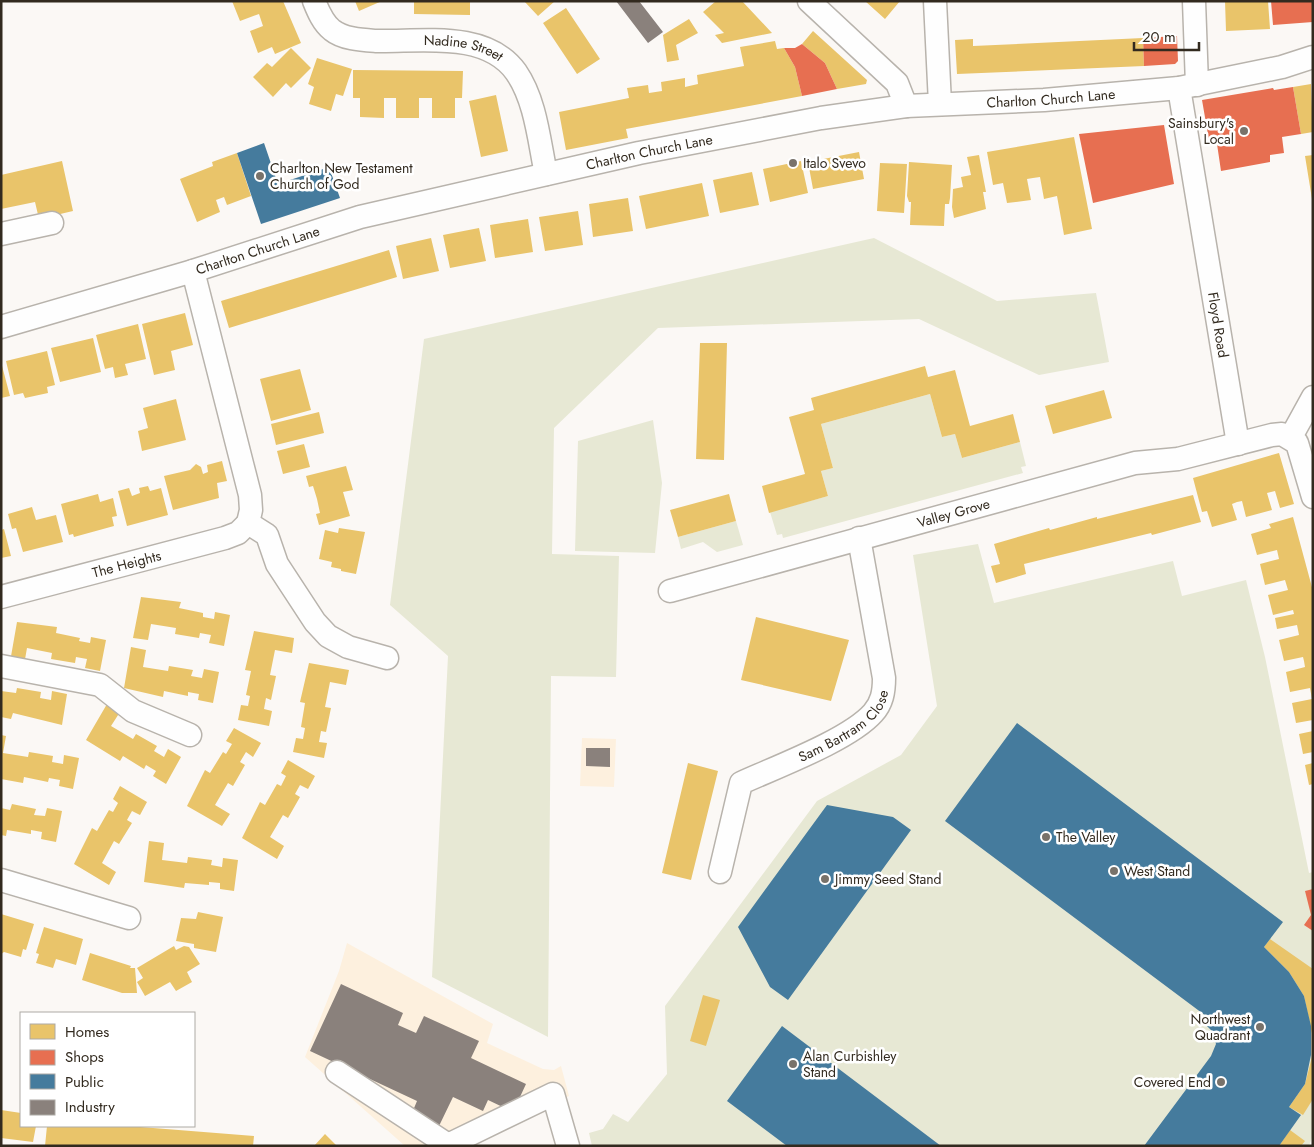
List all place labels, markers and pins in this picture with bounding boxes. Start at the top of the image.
place label: Sainsbury's Local [1168,113,1234,149]
marker: Sainsbury's Local [1238,125,1250,137]
place label: Italo Svevo [803,153,866,173]
marker: Italo Svevo [787,157,799,169]
place label: Charlton New Testament Church of God [270,158,413,194]
marker: Charlton New Testament Church of God [254,170,266,182]
place label: The Valley [1056,827,1116,847]
marker: The Valley [1040,831,1052,843]
place label: West Stand [1124,861,1190,881]
marker: West Stand [1108,865,1120,877]
place label: Jimmy Seed Stand [833,869,942,889]
marker: Jimmy Seed Stand [819,873,831,885]
place label: Northwest Quadrant [1191,1009,1251,1045]
marker: Northwest Quadrant [1254,1021,1266,1033]
place label: Alan Curbishley Stand [803,1046,897,1082]
marker: Alan Curbishley Stand [787,1058,799,1070]
place label: Covered End [1134,1072,1211,1092]
marker: Covered End [1215,1076,1227,1088]

